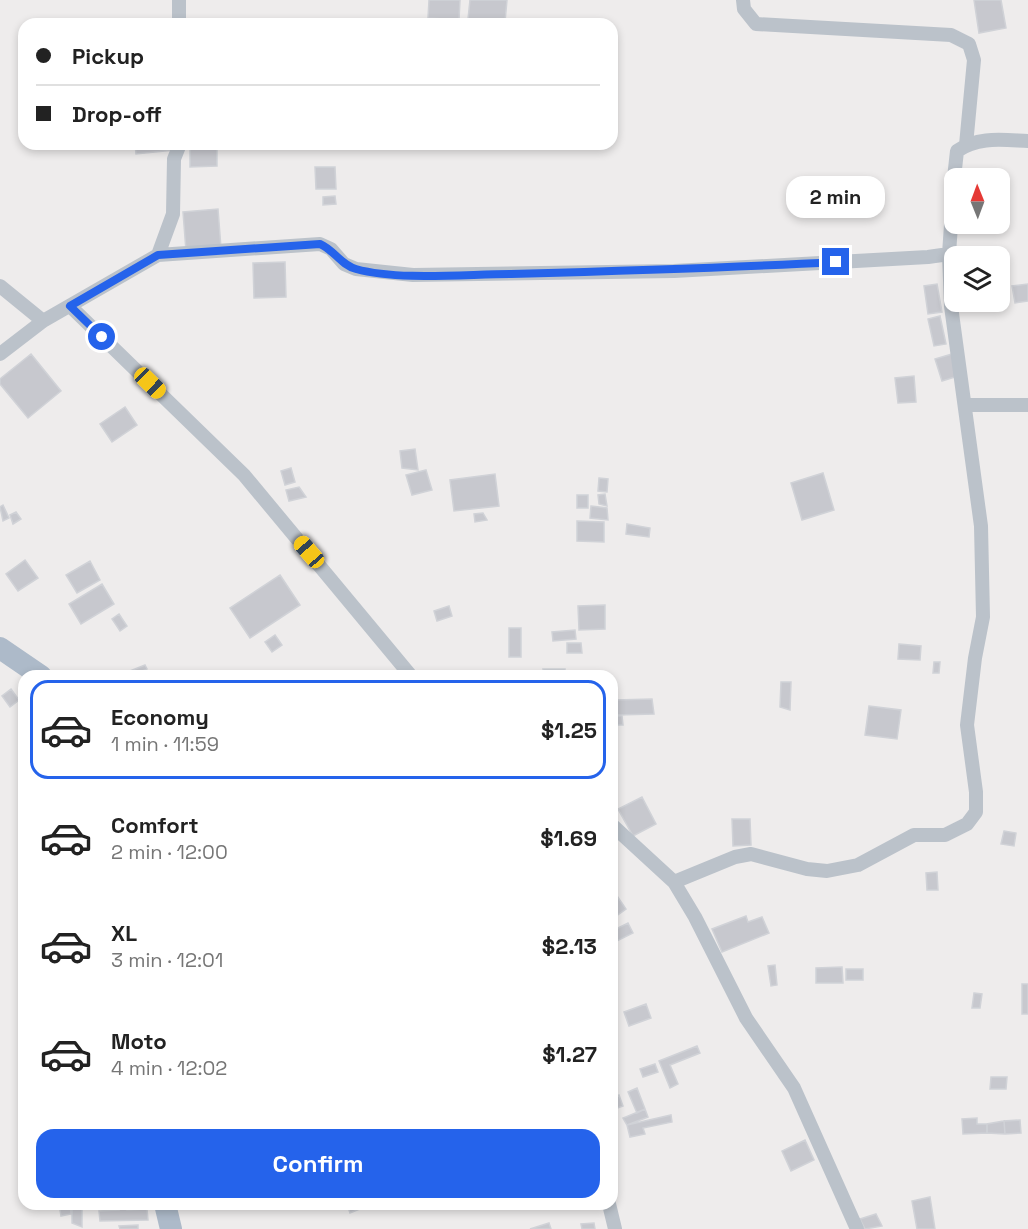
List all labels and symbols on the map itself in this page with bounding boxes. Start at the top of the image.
north arrow [944,168,1010,234]
callout: 2 min [786,175,886,217]
route end [822,248,849,275]
route start [88,323,115,350]
car [131,364,169,402]
car [290,533,328,571]

